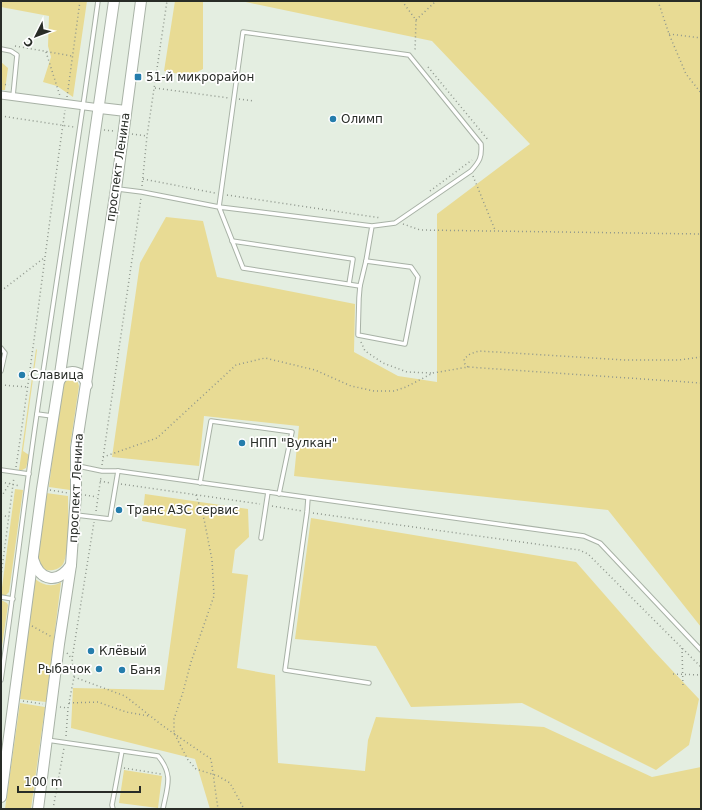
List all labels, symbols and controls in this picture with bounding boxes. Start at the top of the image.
north arrow [16,16,56,56]
text: С [21,35,36,50]
place label: 51-й микрорайон [146,70,254,84]
marker: 51-й микрорайон [133,72,143,82]
street label: проспект Ленина [103,112,133,222]
place label: Олимп [341,112,383,126]
marker: Олимп [328,114,338,124]
place label: Славица [30,368,84,382]
marker: Славица [17,370,27,380]
street label: проспект Ленина [66,433,86,543]
place label: НПП "Вулкан" [250,436,337,450]
marker: НПП "Вулкан" [237,438,247,448]
place label: Транс АЗС сервис [126,503,239,517]
marker: Транс АЗС сервис [114,505,124,515]
place label: Клёвый [99,644,147,658]
marker: Клёвый [86,646,96,656]
place label: Рыбачок [38,662,91,676]
place label: Баня [130,663,161,677]
marker: Рыбачок [94,664,104,674]
marker: Баня [117,665,127,675]
scale bar [18,768,140,794]
text: 100 m [24,775,62,789]

